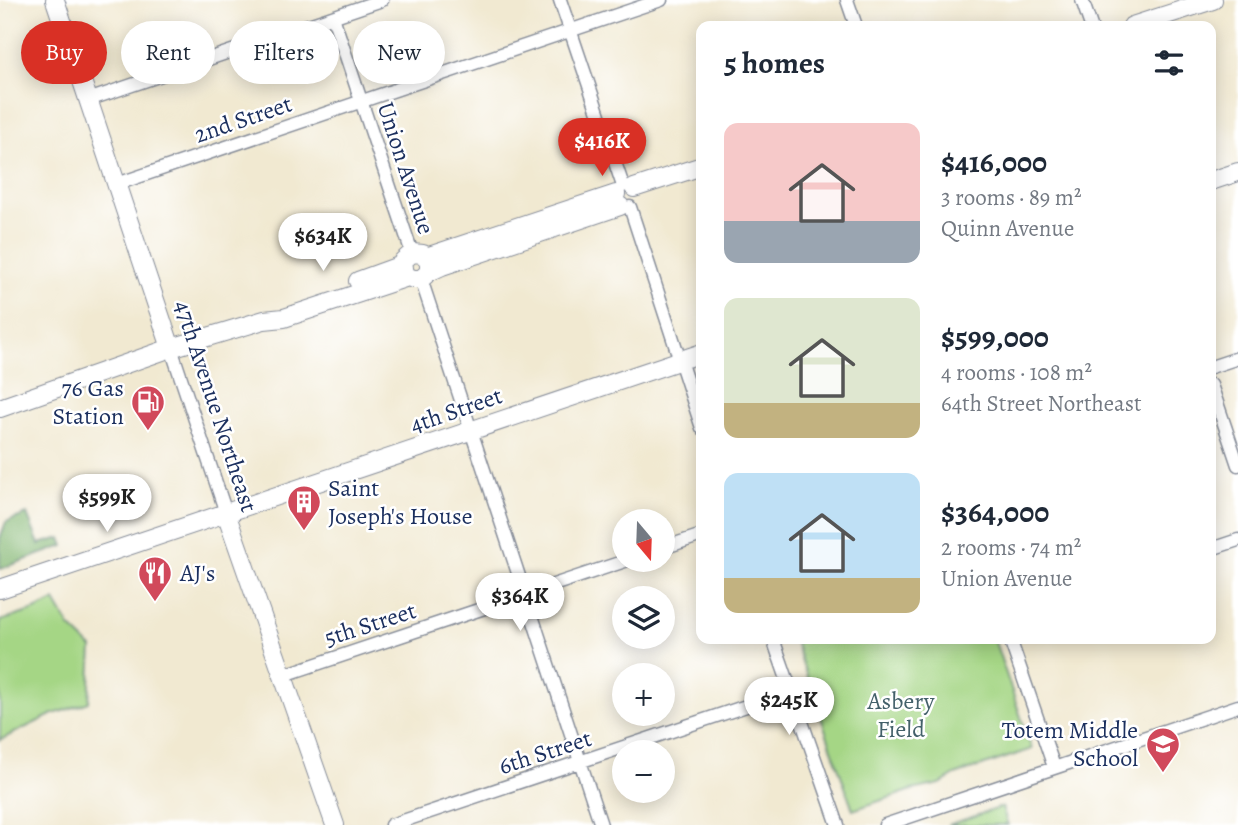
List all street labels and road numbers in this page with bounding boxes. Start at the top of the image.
street label: 2nd Street [190,87,296,151]
street label: Union Avenue [370,98,442,238]
street label: 47th Avenue Northeast [167,296,265,516]
street label: 4th Street [406,379,506,441]
street label: 5th Street [320,594,420,654]
street label: 6th Street [495,722,595,782]

